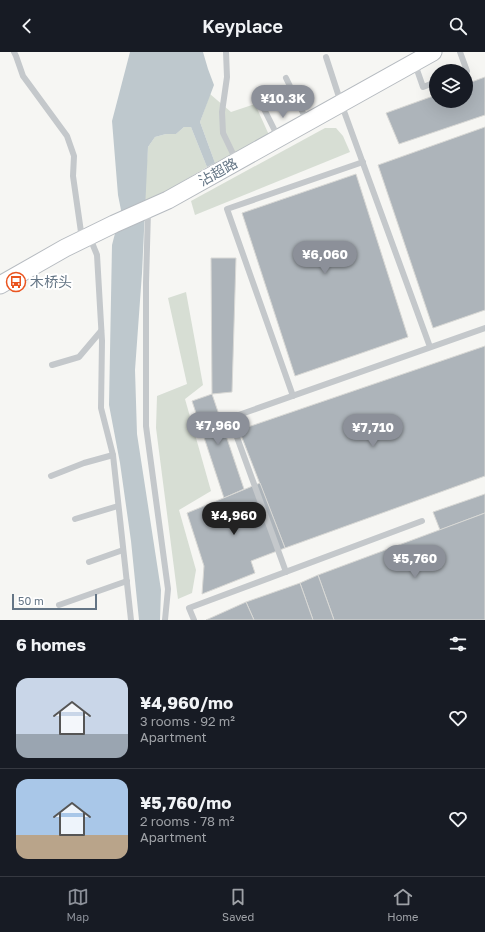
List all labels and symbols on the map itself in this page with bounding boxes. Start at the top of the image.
pin: ¥10.3K [250,85,316,119]
street label: 沾超路 [195,154,240,189]
pin: ¥6,060 [292,241,358,275]
bus stop icon: 木桥头 [5,271,27,293]
place label: 木桥头 [30,273,72,290]
pin: ¥7,960 [185,412,251,446]
pin: ¥7,710 [340,414,406,448]
pin: ¥4,960 [201,502,267,536]
pin: ¥5,760 [382,545,448,579]
scale bar [12,592,97,611]

